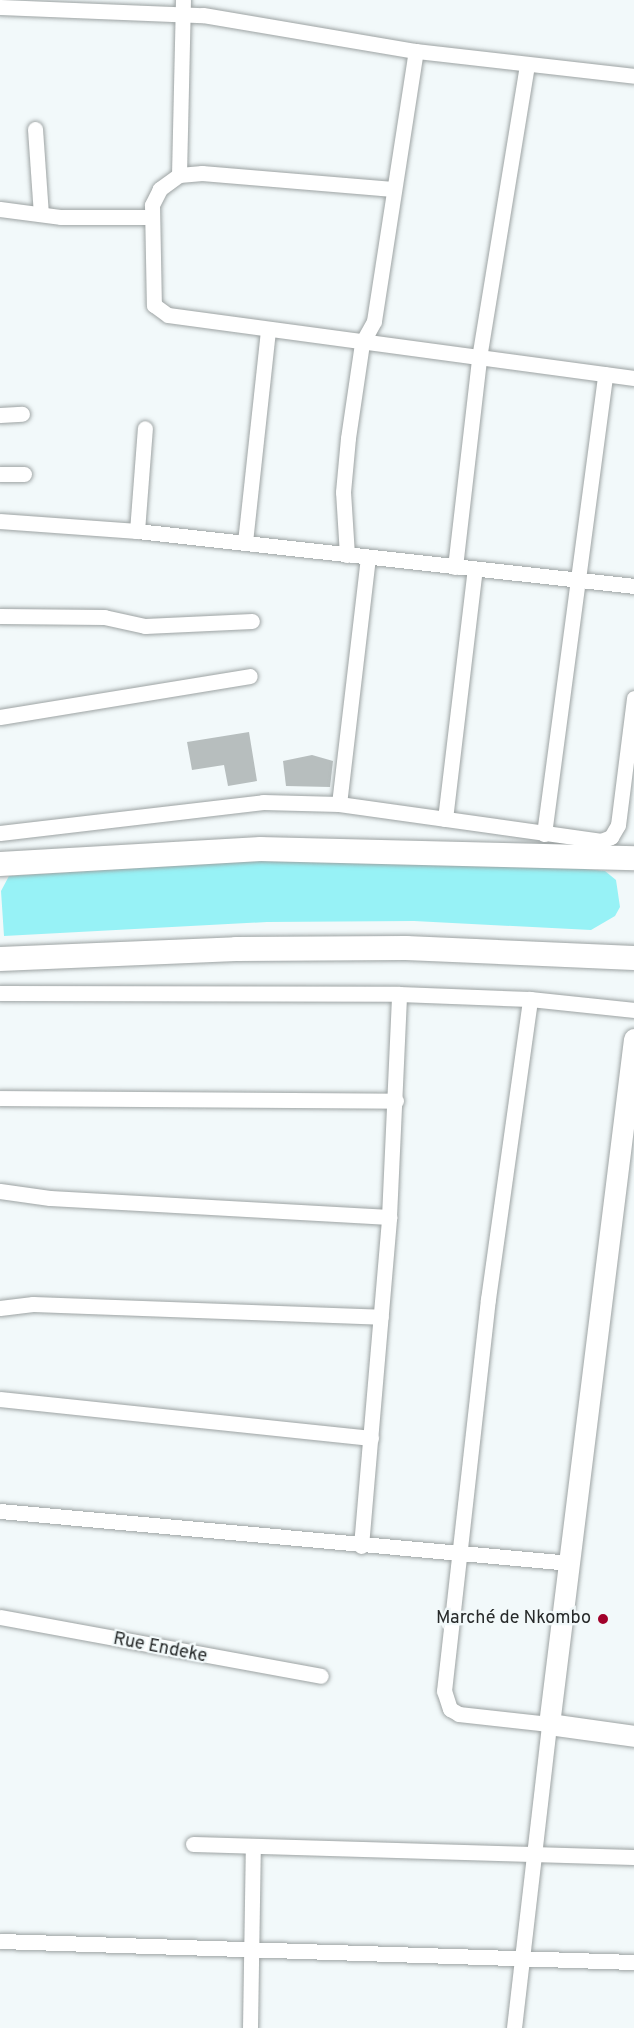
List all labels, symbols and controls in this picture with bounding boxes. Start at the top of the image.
place label: Marché de Nkombo [436,1608,591,1630]
marker: Marché de Nkombo [596,1612,610,1626]
street label: Rue Endeke [111,1629,209,1669]

